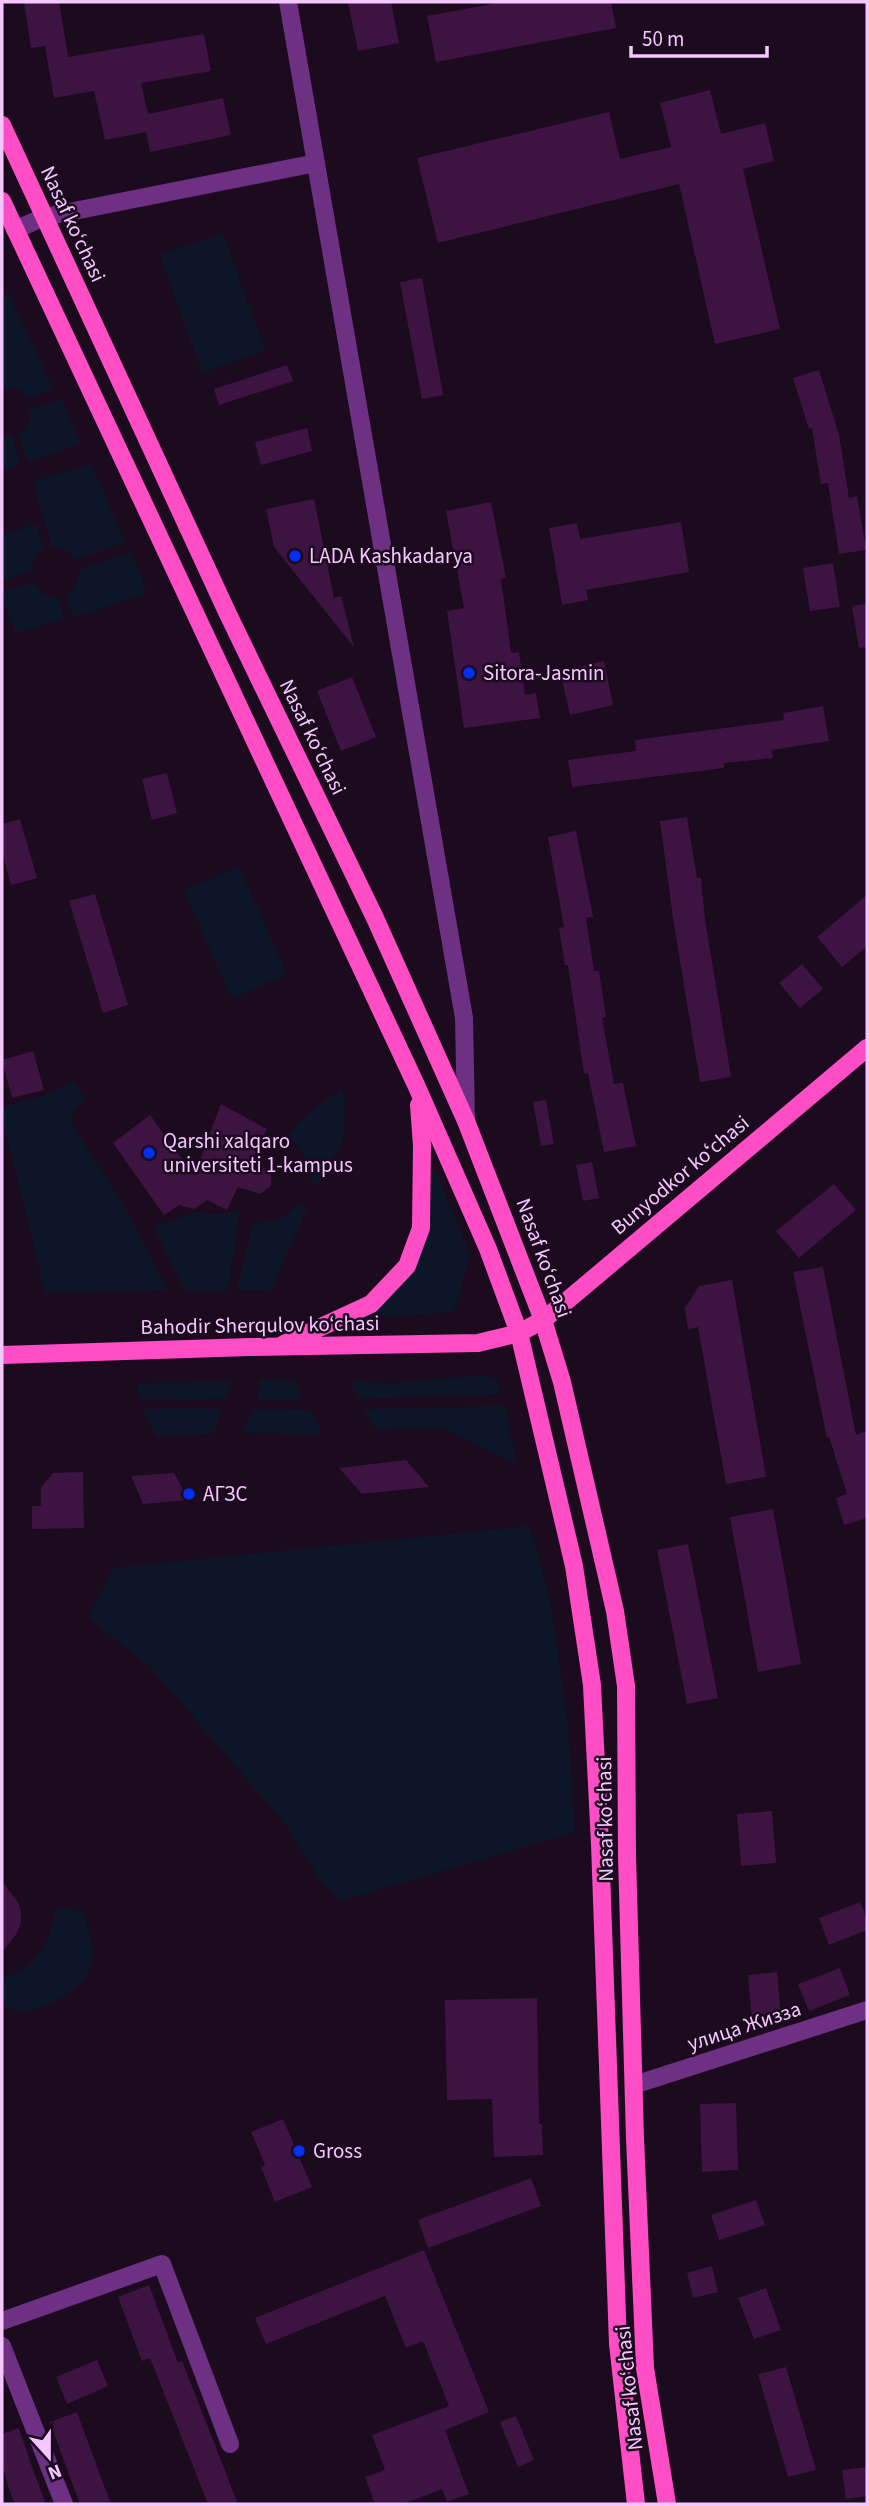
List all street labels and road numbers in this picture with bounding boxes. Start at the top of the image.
street label: Nasaf ko‘chasi [33,161,113,287]
street label: Nasaf ko‘chasi [272,674,354,800]
street label: Bunyodkor koʻchasi [604,1108,756,1242]
street label: Nasaf ko‘chasi [509,1194,579,1322]
street label: Bahodir Sherqulov ko‘chasi [140,1308,380,1342]
street label: Nasaf ko‘chasi [589,1756,621,1882]
street label: улица Жизза [683,1994,805,2058]
street label: Nasaf ko‘chasi [608,2324,650,2452]

